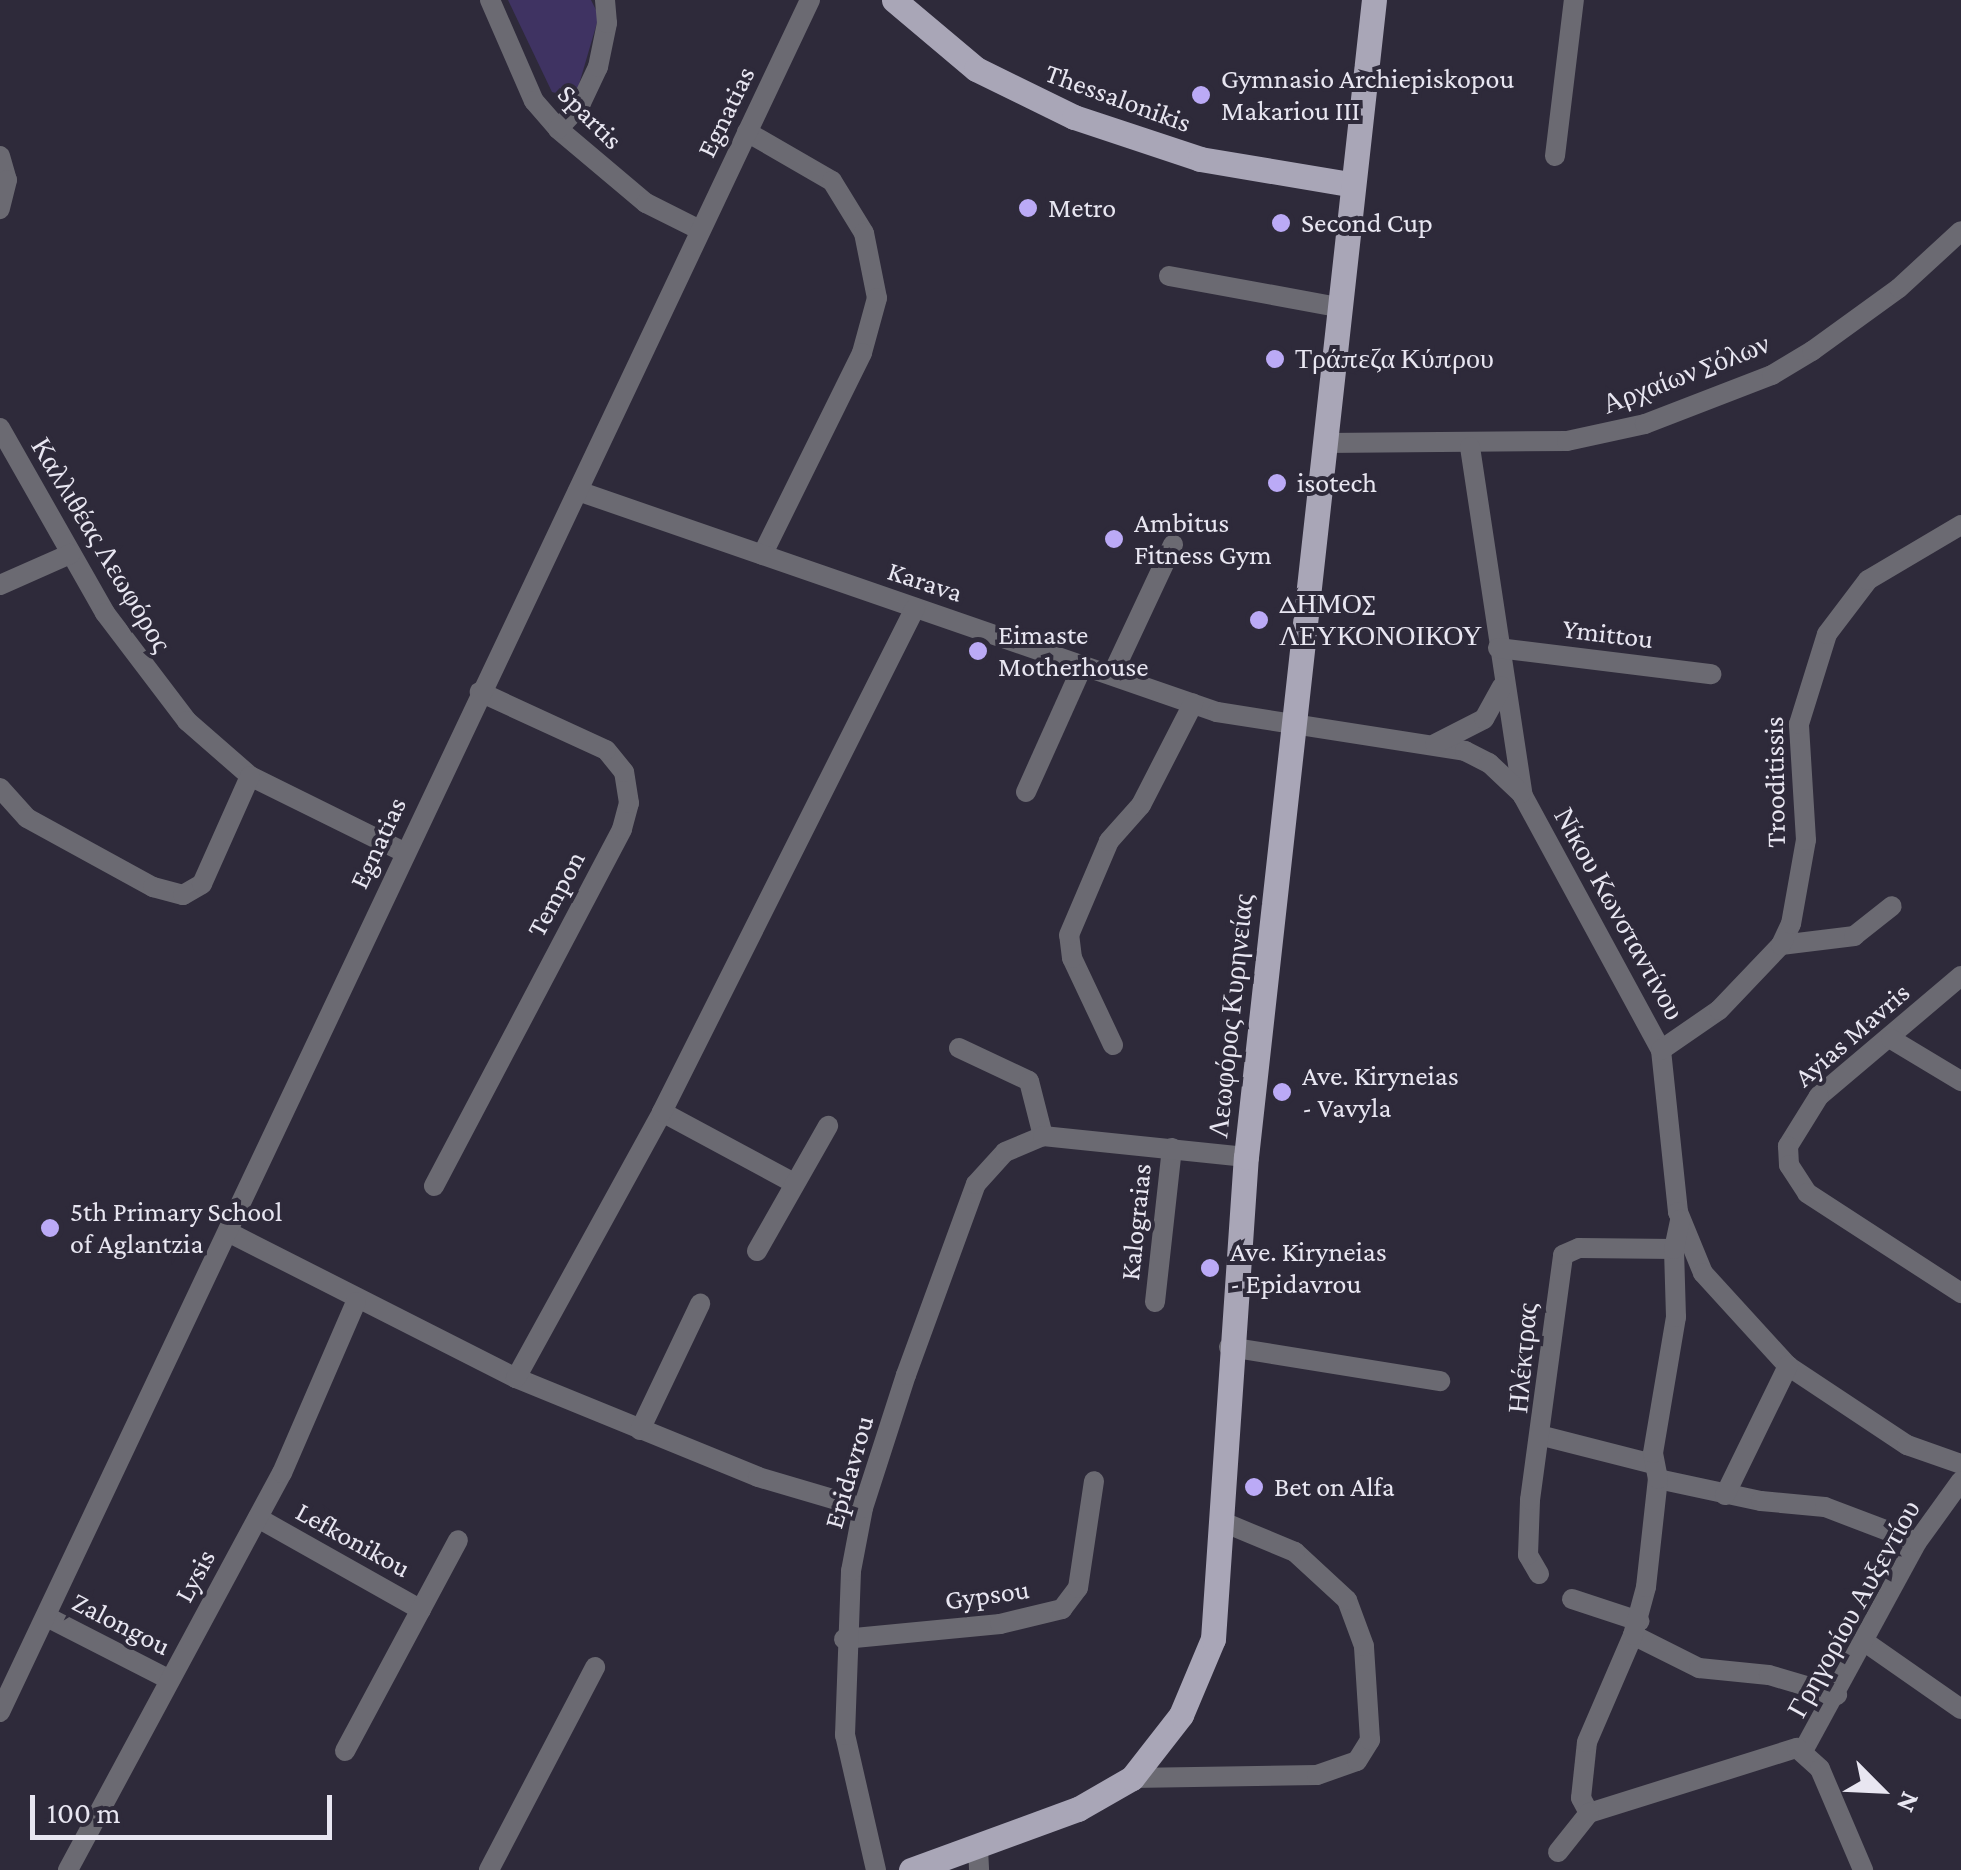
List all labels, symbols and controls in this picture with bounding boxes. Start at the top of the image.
street label: Thessalonikis [1040,56,1196,140]
street label: Egnatias [690,61,762,163]
place label: Gymnasio Archiepiskopou Makariou III [1221,62,1514,128]
street label: Spartis [550,77,630,157]
marker: Gymnasio Archiepiskopou Makariou III [1190,84,1212,106]
place label: Metro [1048,191,1116,225]
marker: Metro [1017,197,1039,219]
place label: Second Cup [1301,206,1433,240]
marker: Second Cup [1270,212,1292,234]
street label: Αρχαίων Σόλων [1597,327,1775,421]
place label: Τράπεζα Κύπρου [1295,342,1494,376]
marker: Τράπεζα Κύπρου [1264,348,1286,370]
street label: Καλλιθέας Λεωφόρος [24,432,178,658]
place label: isotech [1297,466,1377,500]
marker: isotech [1266,472,1288,494]
place label: Ambitus Fitness Gym [1134,506,1272,572]
marker: Ambitus Fitness Gym [1103,528,1125,550]
street label: Karava [883,554,967,610]
place label: ΔΗΜΟΣ ΛΕΥΚΟΝΟΙΚΟΥ [1279,587,1482,653]
marker: ΔΗΜΟΣ ΛΕΥΚΟΝΟΙΚΟΥ [1248,609,1270,631]
street label: Ymittou [1561,612,1655,656]
place label: Eimaste Motherhouse [998,618,1149,684]
marker: Eimaste Motherhouse [967,640,989,662]
street label: Trooditissis [1757,716,1793,848]
street label: Egnatias [342,792,414,894]
street label: Νίκου Κωνσταντίνου [1547,802,1691,1026]
street label: Tempon [519,845,593,943]
street label: Λεωφόρος Κυρηνείας [1201,892,1261,1140]
street label: Ayias Mavris [1787,976,1917,1094]
place label: Ave. Kiryneias - Vavyla [1302,1059,1459,1125]
marker: Ave. Kiryneias - Vavyla [1271,1081,1293,1103]
street label: Kalograias [1113,1162,1159,1282]
place label: 5th Primary School of Aglantzia [70,1195,282,1261]
marker: 5th Primary School of Aglantzia [39,1217,61,1239]
place label: Ave. Kiryneias - Epidavrou [1230,1235,1387,1301]
marker: Ave. Kiryneias - Epidavrou [1199,1257,1221,1279]
street label: Ηλέκτρας [1501,1301,1545,1415]
street label: Epidavrou [817,1412,881,1532]
place label: Bet on Alfa [1274,1470,1395,1504]
marker: Bet on Alfa [1243,1476,1265,1498]
street label: Γρηγορίου Αυξεντίου [1780,1494,1928,1724]
street label: Lefkonikou [290,1495,416,1585]
street label: Lysis [167,1544,223,1608]
street label: Gypsou [943,1572,1031,1618]
street label: Zalongou [66,1585,176,1663]
north arrow [1831,1740,1931,1840]
scale bar [35,1775,338,1837]
text: N [1891,1787,1927,1817]
text: 100 m [47,1796,121,1829]

